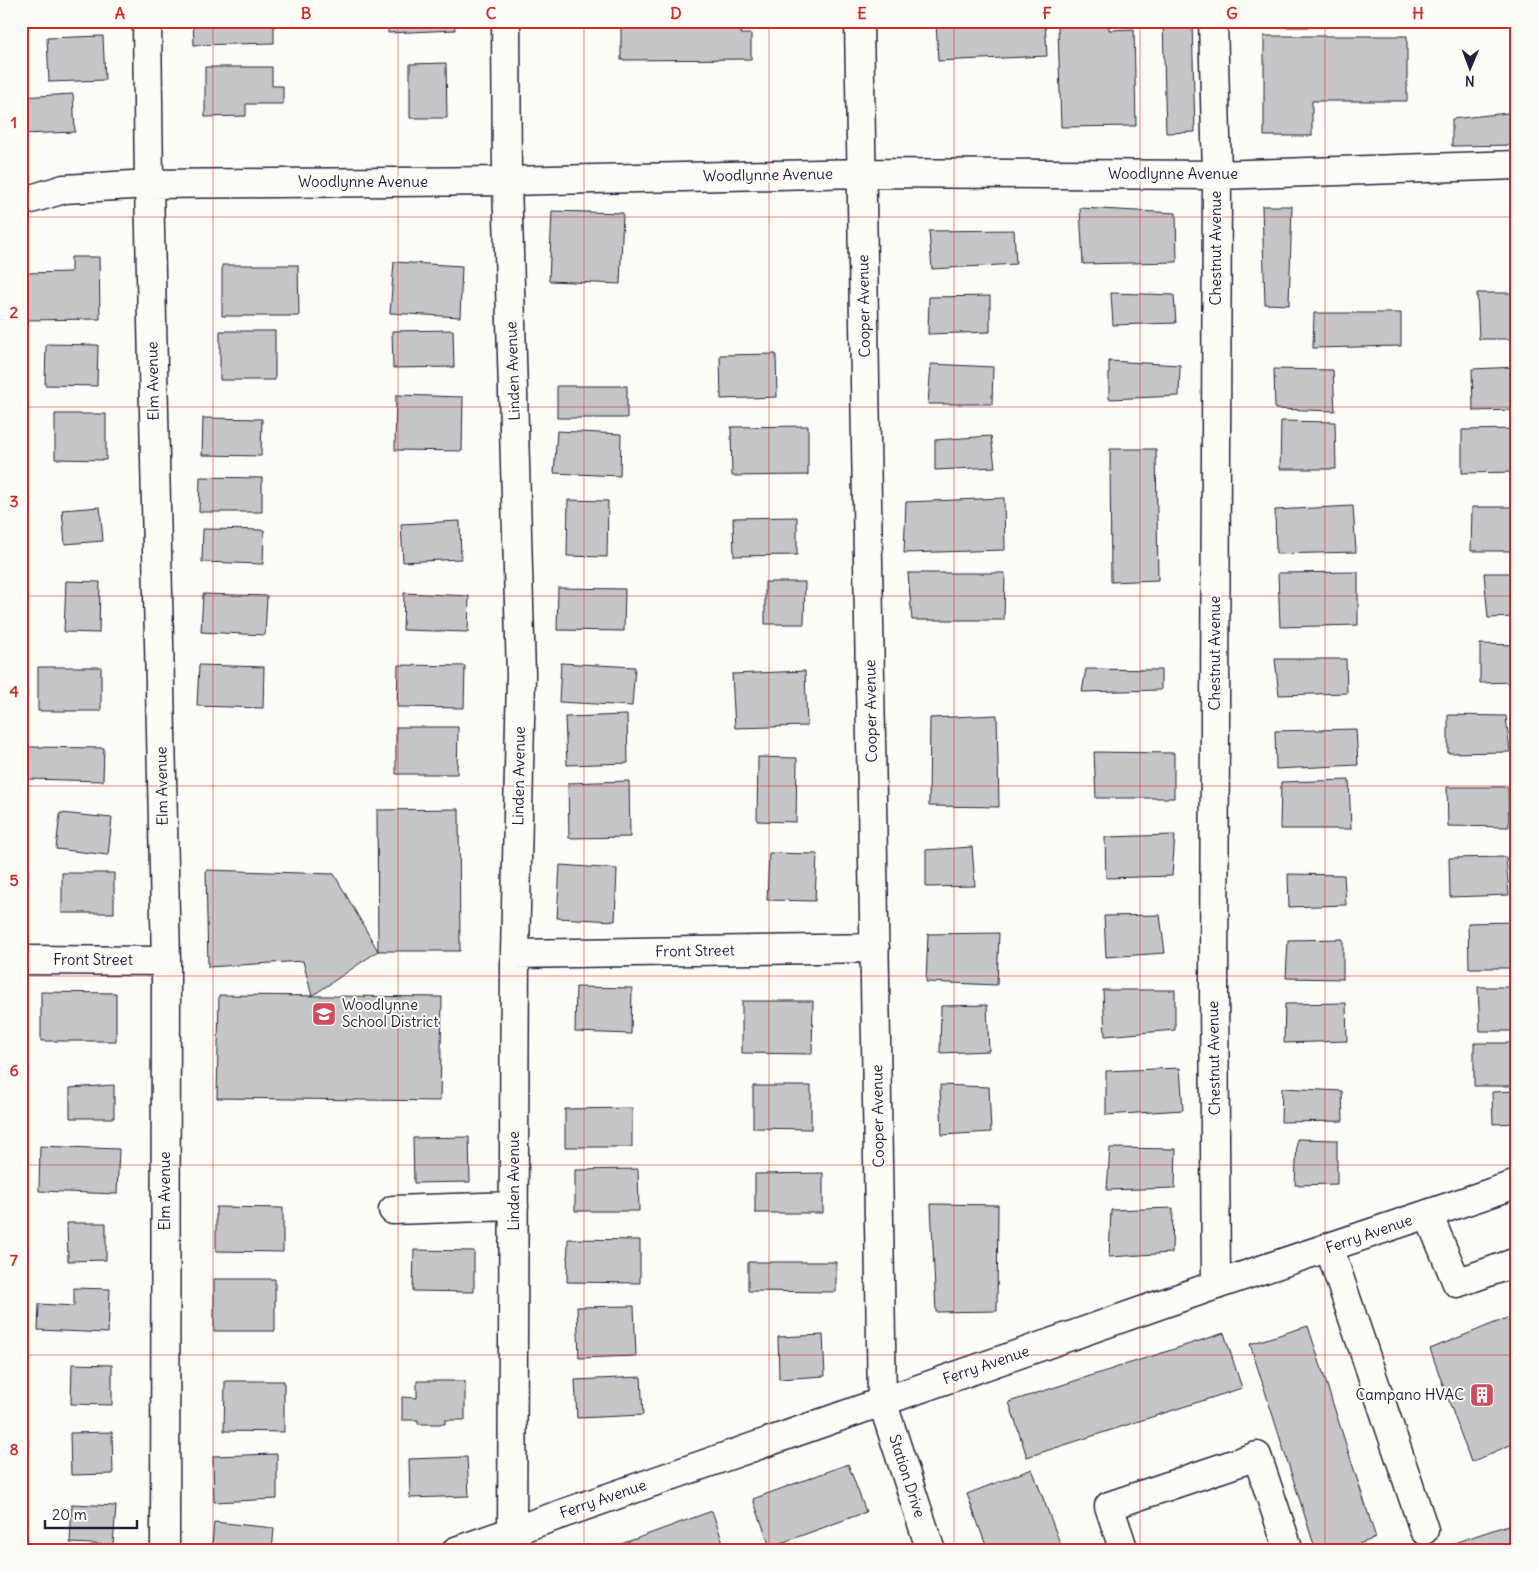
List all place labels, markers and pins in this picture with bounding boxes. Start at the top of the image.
place label: Woodlynne School District [342,995,438,1031]
school or university icon: Woodlynne School District [311,1001,337,1027]
building icon: Campano HVAC [1469,1382,1495,1408]
place label: Campano HVAC [1356,1385,1464,1404]

